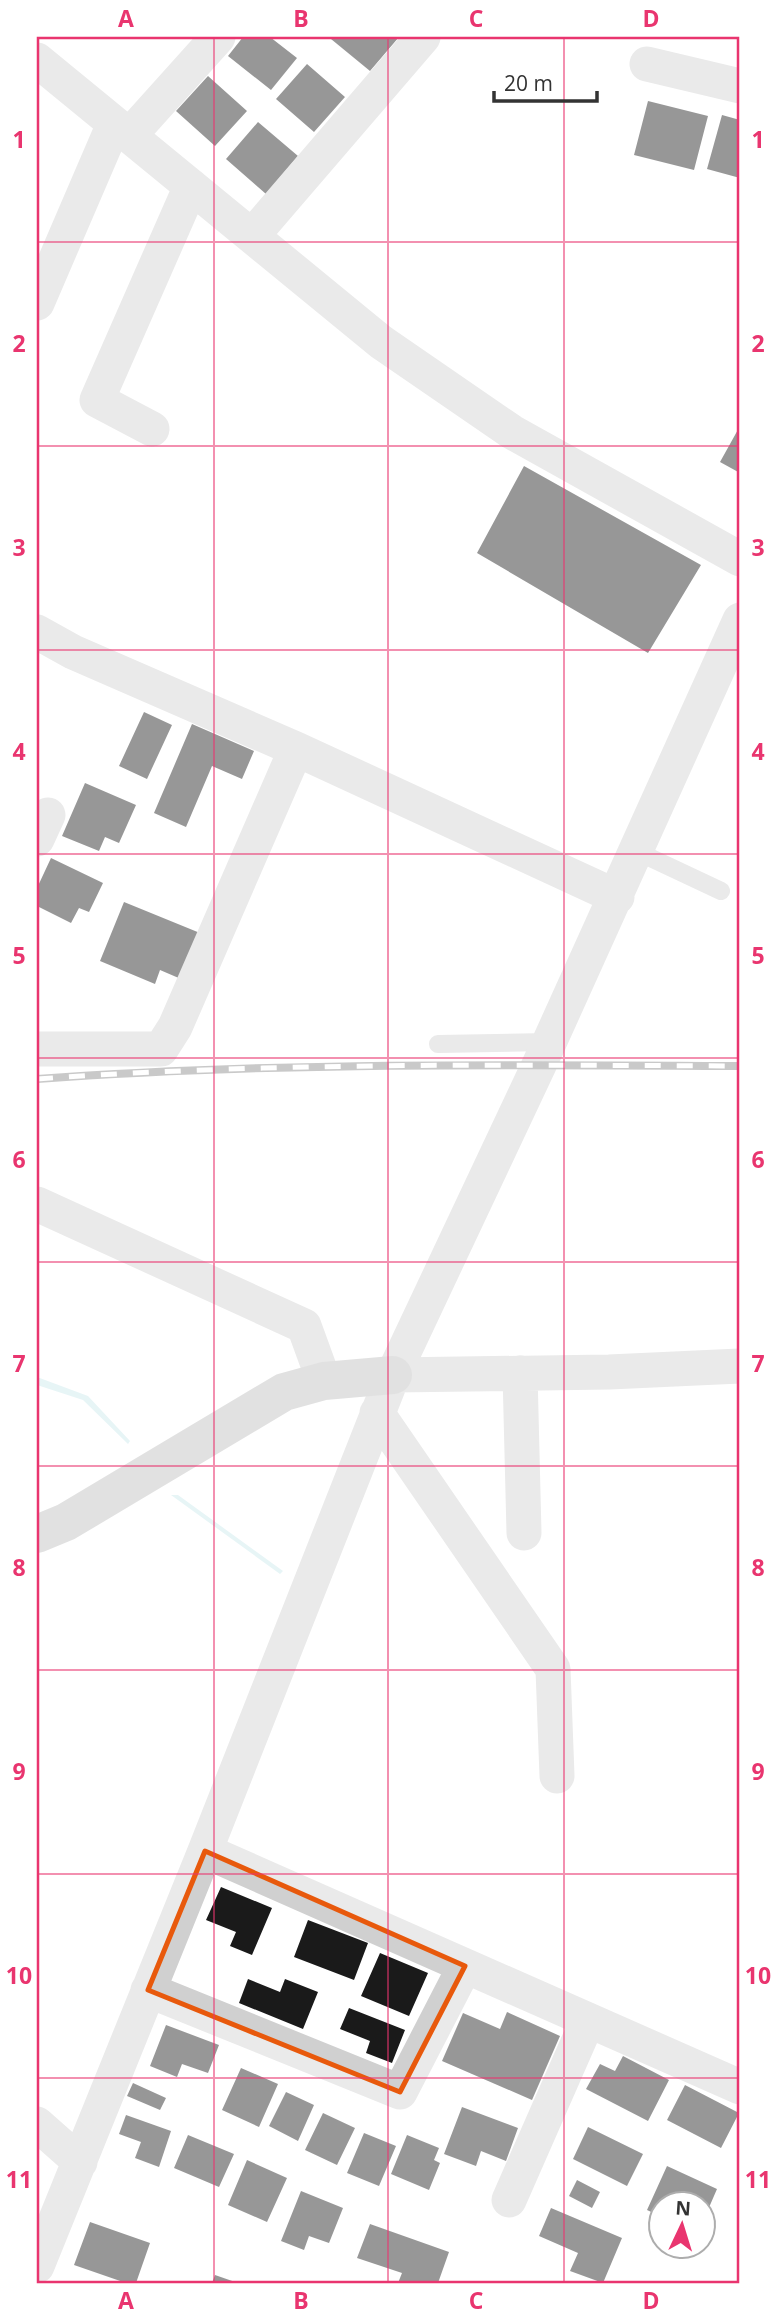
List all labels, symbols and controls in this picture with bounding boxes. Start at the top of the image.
text: A [118,2,134,34]
text: B [293,2,309,34]
text: C [469,2,483,34]
text: D [642,2,660,34]
scale bar [494,60,597,104]
text: 20 m [504,69,553,97]
text: 1 [12,123,26,155]
text: 1 [751,123,765,155]
text: 2 [12,327,26,359]
text: 2 [751,327,765,359]
text: 3 [12,531,26,563]
text: 3 [751,531,765,563]
text: 4 [12,735,26,767]
text: 4 [751,735,765,767]
text: 5 [12,939,26,971]
text: 5 [751,939,765,971]
text: 6 [12,1143,26,1175]
text: 6 [751,1143,765,1175]
text: 7 [12,1347,26,1379]
text: 7 [751,1347,765,1379]
text: 8 [12,1551,26,1583]
text: 8 [751,1551,765,1583]
text: 9 [12,1755,26,1787]
text: 9 [751,1755,765,1787]
text: 10 [6,1959,32,1991]
text: 10 [745,1959,771,1991]
text: 11 [6,2163,32,2195]
text: 11 [745,2163,771,2195]
north arrow [648,2190,718,2260]
text: N [675,2195,692,2222]
text: A [118,2284,134,2316]
text: B [293,2284,309,2316]
text: C [469,2284,483,2316]
text: D [642,2284,660,2316]

